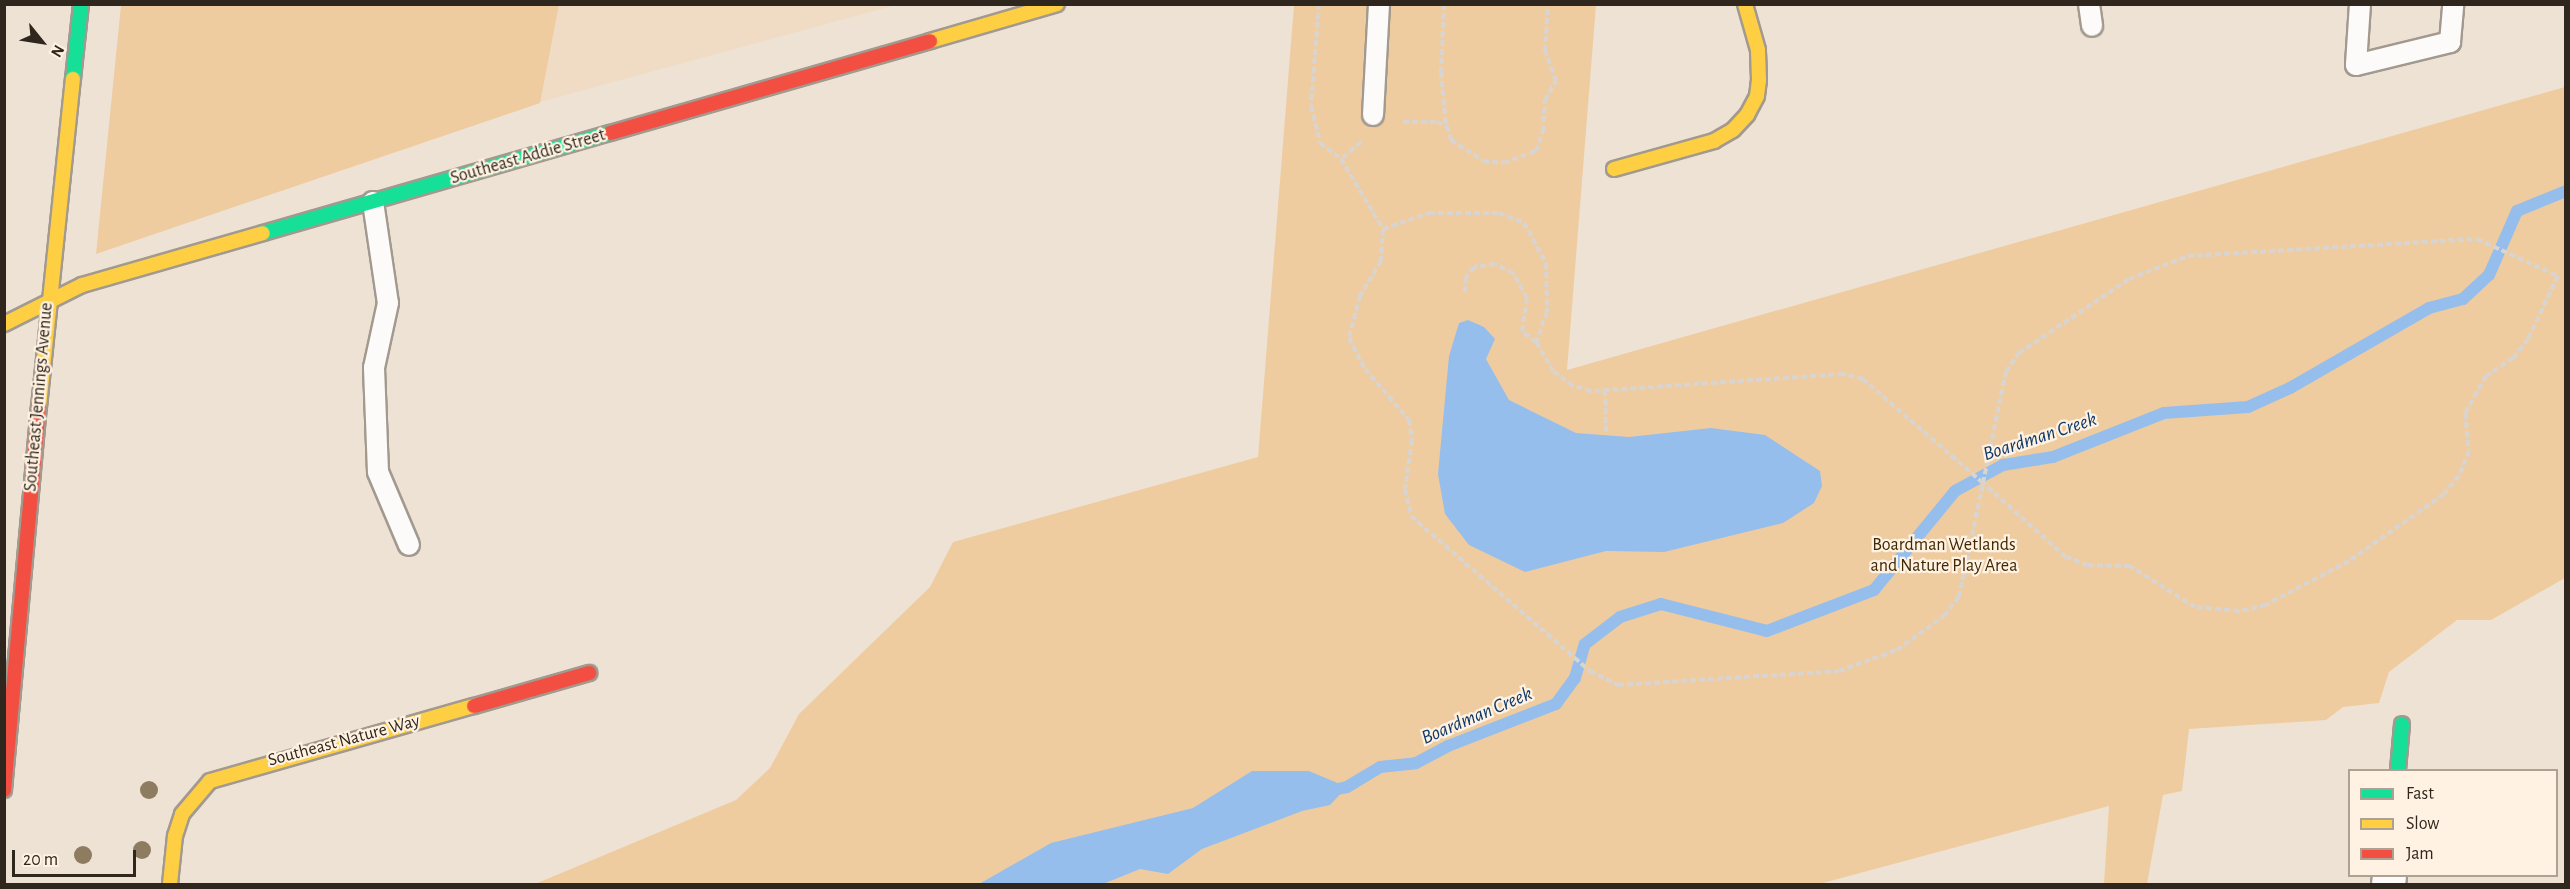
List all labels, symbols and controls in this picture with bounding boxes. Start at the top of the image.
north arrow [12,12,72,72]
text: N [48,42,67,60]
street label: Southeast Addie Street [448,125,608,189]
street label: Southeast Jennings Avenue [20,302,58,492]
water label: Boardman Creek [1980,407,2100,467]
park label: Boardman Wetlands and Nature Play Area [1871,535,2017,578]
water label: Boardman Creek [1418,682,1536,750]
street label: Southeast Nature Way [266,710,422,772]
legend [2348,769,2558,877]
text: Fast [2406,785,2434,803]
text: Slow [2406,815,2439,833]
scale bar [15,838,140,876]
text: Jam [2406,845,2434,863]
text: 20 m [23,851,58,869]

